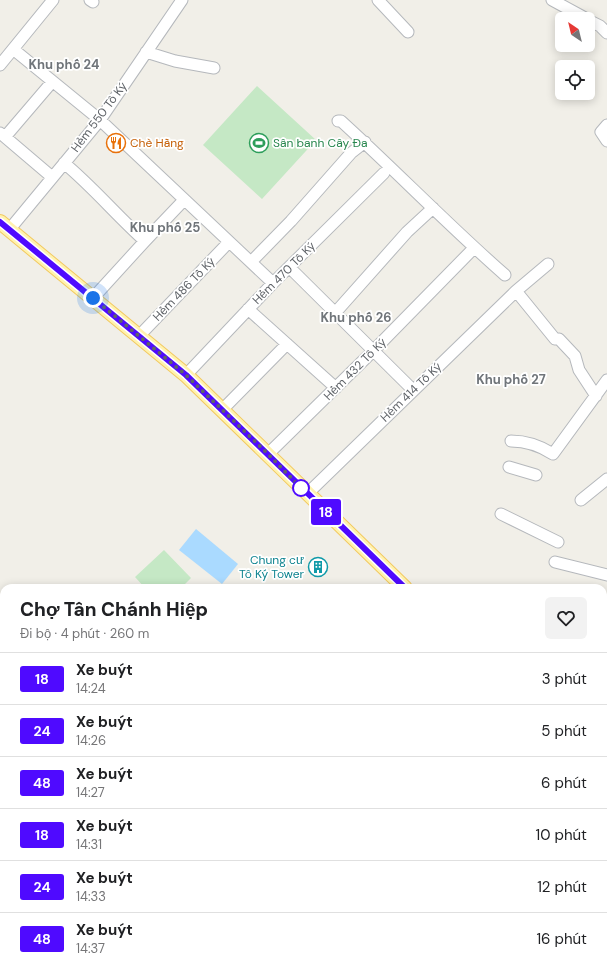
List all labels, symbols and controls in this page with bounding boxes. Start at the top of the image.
north arrow [555,12,595,52]
map controls [555,12,595,100]
district label: Khu phố 24 [29,56,99,73]
button: locate [555,60,595,100]
street label: Hẻm 550 Tô Ký [67,78,131,155]
restaurant icon: Chè Hằng [105,132,127,154]
sports icon: Sân banh Cây Đa [248,132,270,154]
place label: Chè Hằng [130,135,184,151]
place label: Sân banh Cây Đa [273,135,367,151]
district label: Khu phố 25 [130,219,200,236]
street label: Hẻm 470 Tô Ký [249,238,319,308]
street label: Hẻm 486 Tô Ký [149,253,219,324]
your location [83,288,103,308]
district label: Khu phố 26 [321,309,391,326]
street label: Hẻm 432 Tô Ký [320,334,390,404]
street label: Hẻm 414 Tô Ký [377,358,445,425]
district label: Khu phố 27 [476,371,546,388]
unlabelled marker [292,479,310,497]
line badge: 18 [308,499,344,525]
text: 18 [319,503,333,521]
place label: Chung cư Tô Ký Tower [239,552,305,582]
building icon: Chung cư Tô Ký Tower [307,556,329,578]
text: Chợ Tân Chánh Hiệp [20,597,208,622]
button: heart [545,597,587,639]
text: Đi bộ · 4 phút · 260 m [20,625,149,642]
text: Xe buýt [76,660,133,680]
text: 3 phút [542,669,587,689]
text: 18 [35,670,49,688]
text: 14:24 [76,680,106,697]
text: Xe buýt [76,712,133,732]
text: 5 phút [541,721,587,741]
text: 24 [33,722,51,740]
text: 14:26 [76,732,106,749]
text: Xe buýt [76,764,133,784]
text: 6 phút [541,773,587,793]
text: 48 [33,774,51,792]
text: 14:27 [76,784,105,801]
text: Xe buýt [76,816,133,836]
text: 10 phút [536,825,587,845]
text: 18 [35,826,49,844]
text: 14:31 [76,836,102,853]
text: Xe buýt [76,868,133,888]
text: 12 phút [537,877,587,897]
text: 24 [33,878,51,896]
text: 14:33 [76,888,106,905]
text: Xe buýt [76,920,133,940]
text: 16 phút [536,929,587,949]
text: 48 [33,930,51,948]
text: 14:37 [76,940,105,957]

